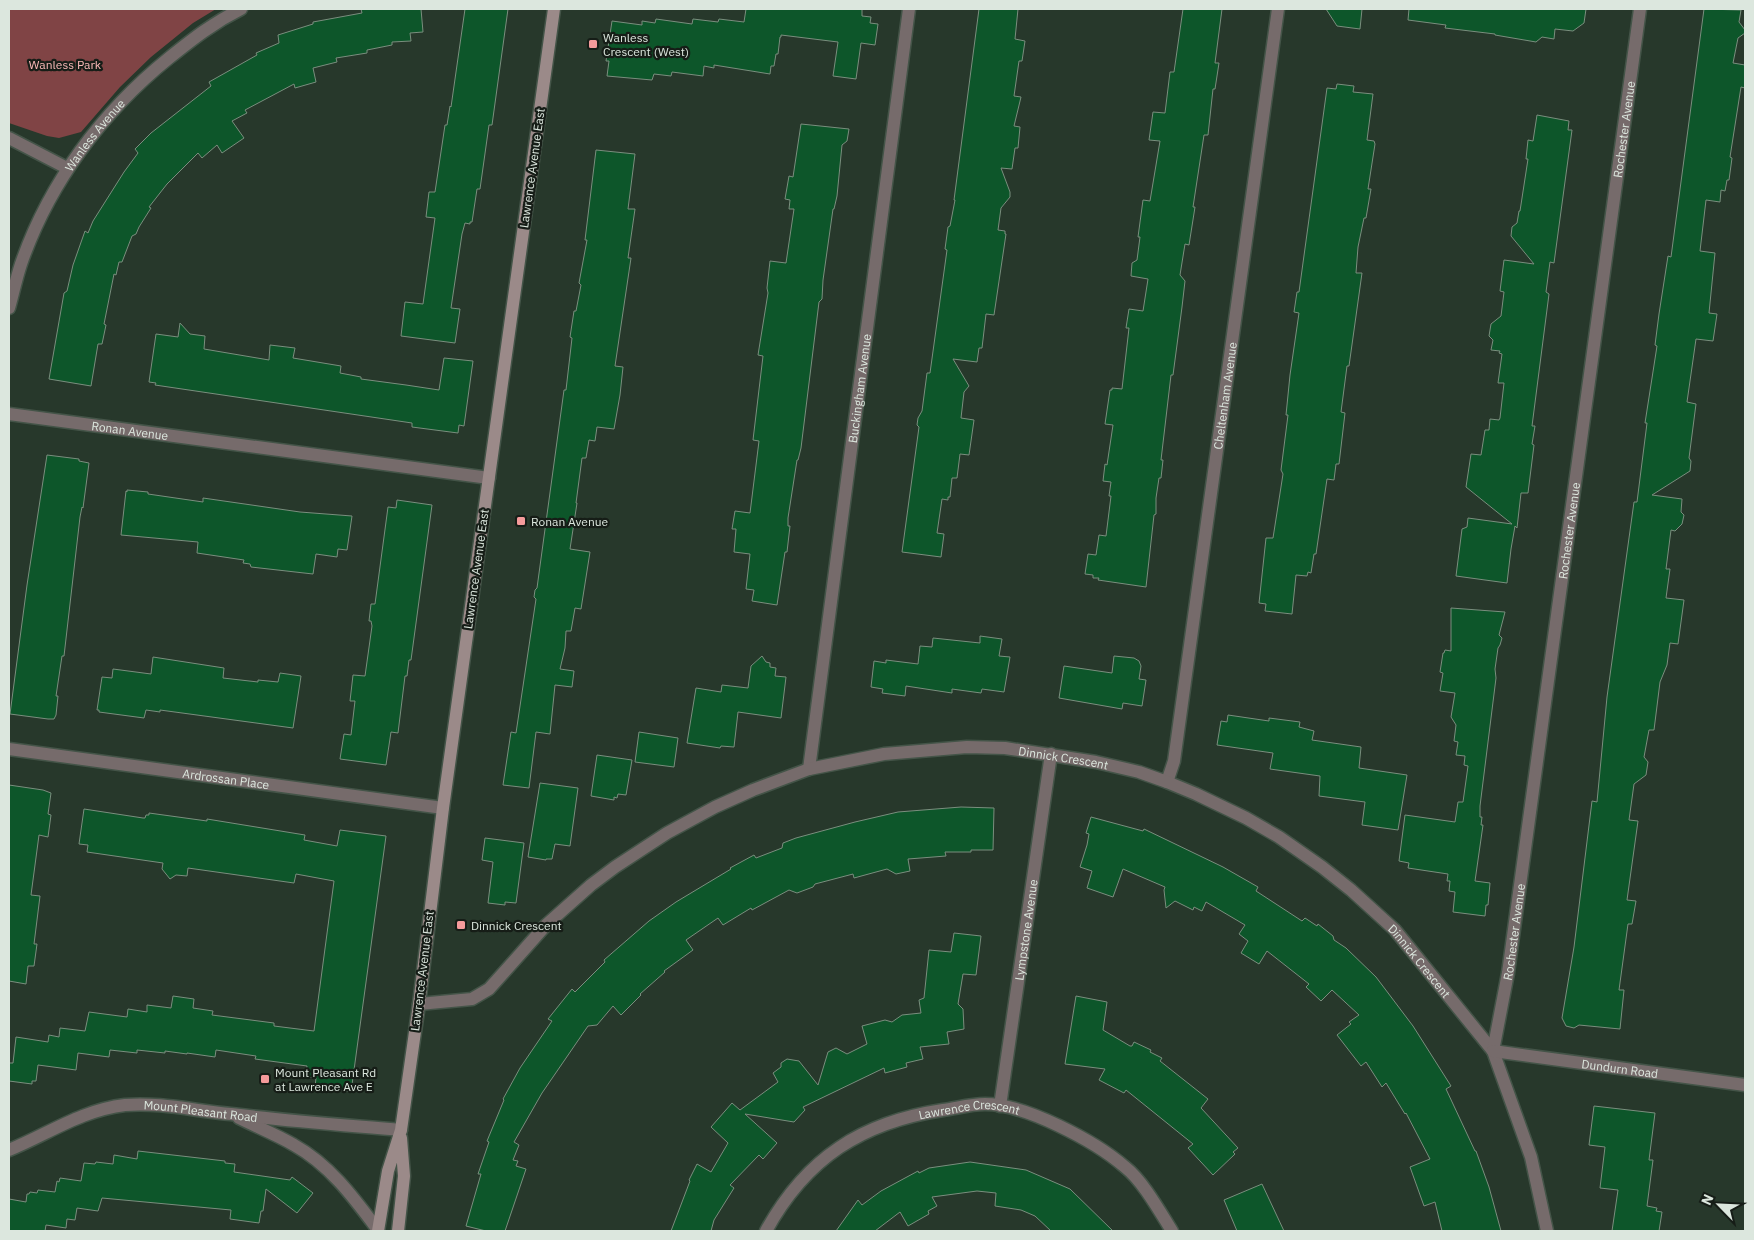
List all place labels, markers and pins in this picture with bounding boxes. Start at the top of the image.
place label: Wanless Crescent (West) [603,30,689,59]
marker: Wanless Crescent (West) [587,38,599,50]
place label: Ronan Avenue [531,514,609,529]
marker: Ronan Avenue [515,515,527,527]
place label: Dinnick Crescent [471,918,562,933]
marker: Dinnick Crescent [455,919,467,931]
place label: Mount Pleasant Rd at Lawrence Ave E [275,1065,376,1094]
marker: Mount Pleasant Rd at Lawrence Ave E [259,1073,271,1085]

